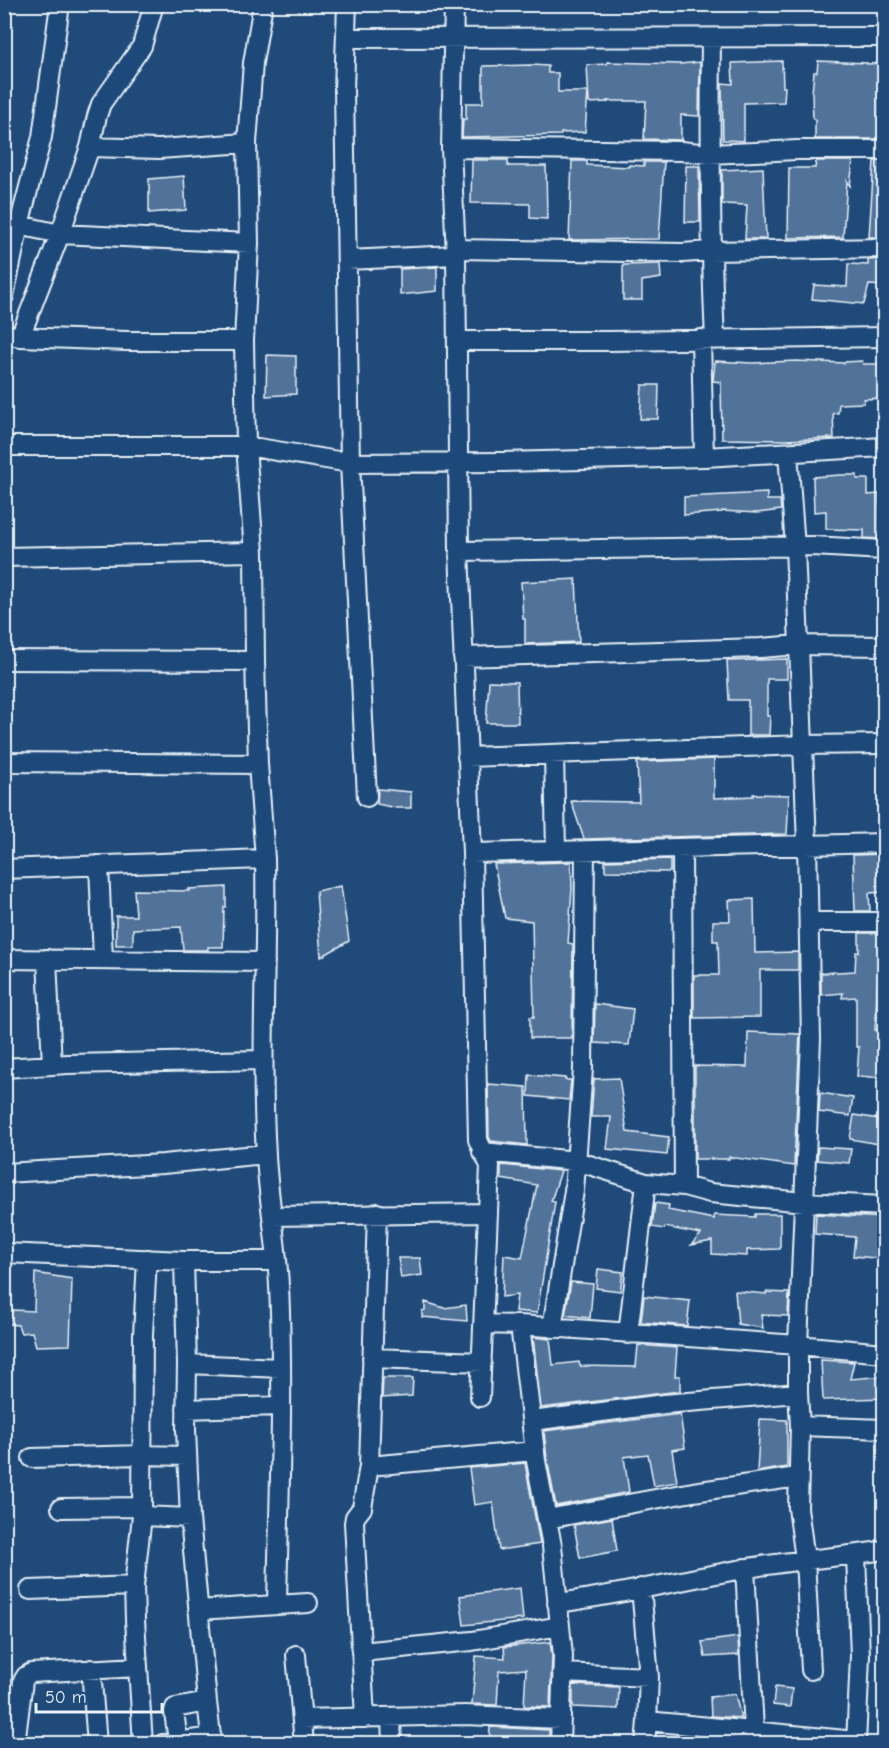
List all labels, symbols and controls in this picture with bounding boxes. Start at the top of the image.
scale bar [36,1676,162,1714]
text: 50 m [45,1687,87,1708]

